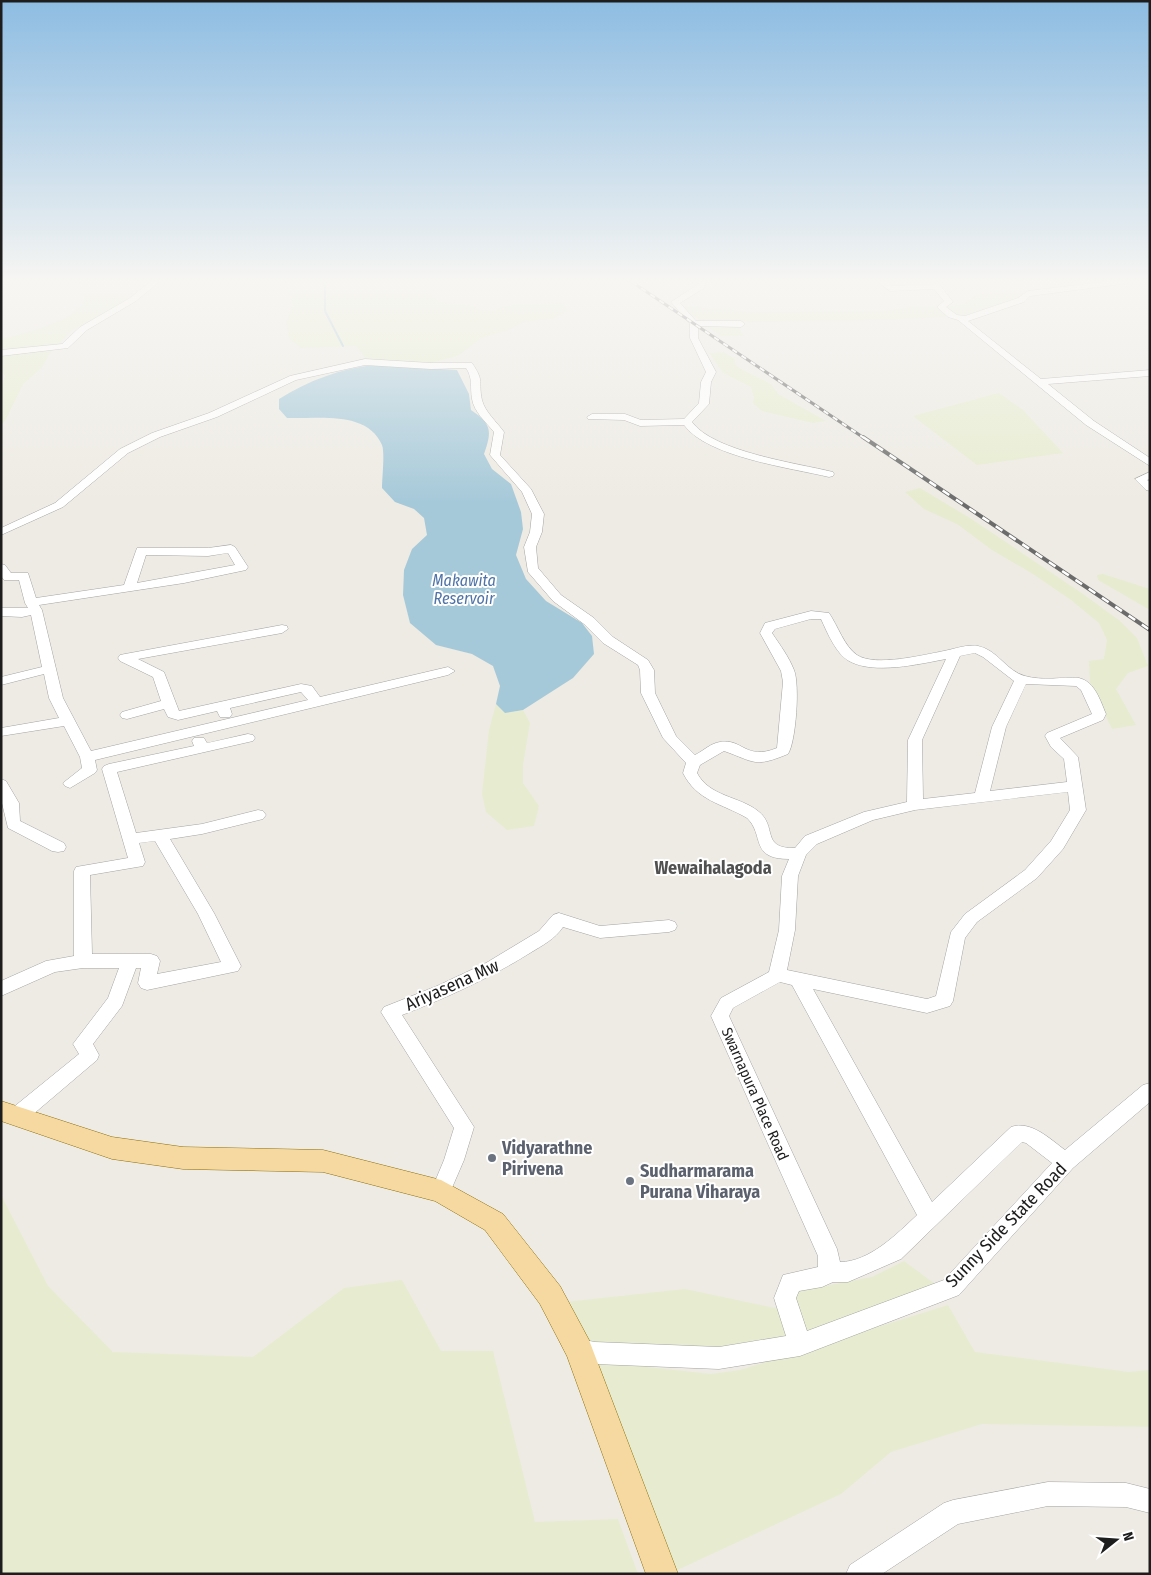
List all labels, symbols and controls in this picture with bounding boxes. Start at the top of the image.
water label: Makawita Reservoir [432,571,496,608]
district label: Wewaihalagoda [654,857,772,879]
street label: Ariyasena Mw [402,954,503,1015]
street label: Swarnapura Place Road [718,1025,792,1163]
place label: Vidyarathne Pirivena [501,1137,592,1180]
marker: Vidyarathne Pirivena [486,1152,498,1164]
street label: Sunny Side State Road [941,1158,1071,1292]
place label: Sudharmarama Purana Viharaya [640,1160,760,1203]
marker: Sudharmarama Purana Viharaya [624,1175,636,1187]
north arrow [1091,1515,1141,1565]
text: N [1119,1530,1137,1543]

